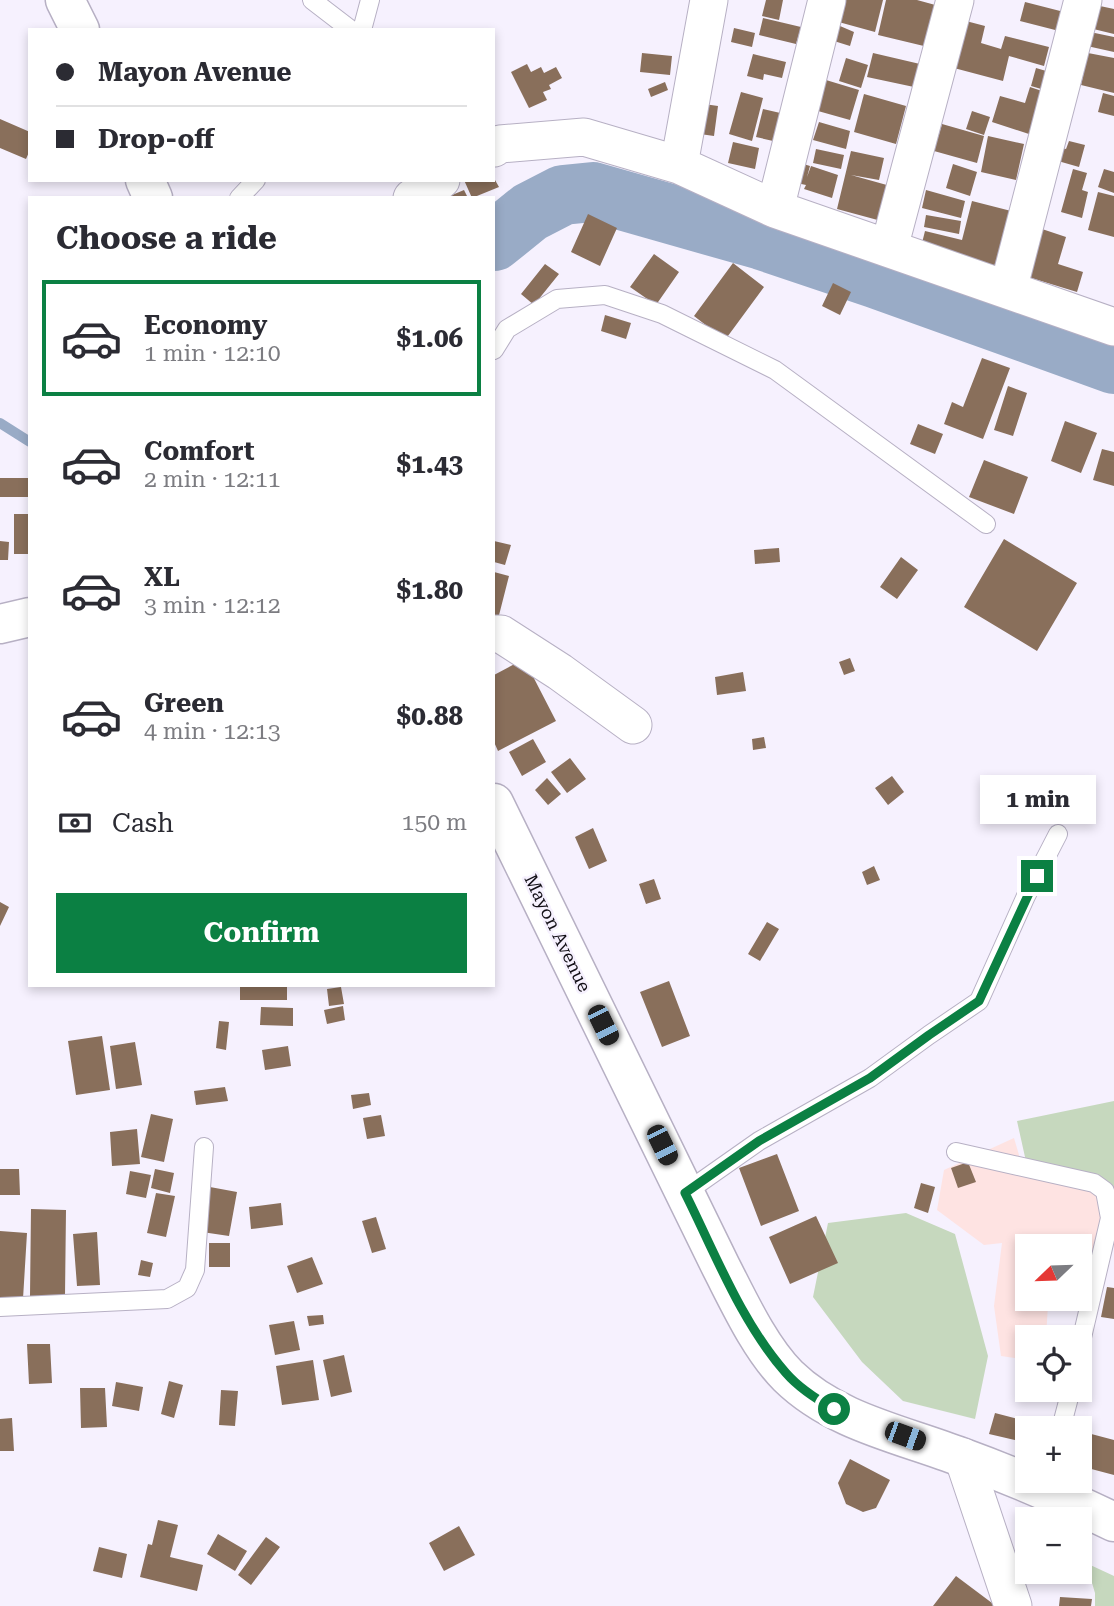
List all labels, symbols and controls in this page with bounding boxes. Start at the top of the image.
text: Mayon Avenue [98,57,292,87]
text: Drop-off [98,124,214,154]
text: Choose a ride [56,219,277,257]
icon: car [60,307,123,370]
text: Economy [144,310,267,340]
text: $1.06 [397,323,463,353]
text: 1 min · 12:10 [144,340,281,367]
icon: car [60,433,123,496]
text: Comfort [144,436,254,466]
text: $1.43 [397,449,463,479]
text: 2 min · 12:11 [144,466,281,493]
icon: car [60,559,123,622]
text: XL [144,562,180,592]
text: $1.80 [397,575,463,605]
text: 3 min · 12:12 [144,592,281,619]
icon: car [60,685,123,748]
text: Green [144,688,224,718]
text: $0.88 [397,701,463,731]
text: 4 min · 12:13 [144,718,281,745]
callout: 1 min [979,774,1095,824]
text: 1 min [1006,786,1070,813]
icon: cash [56,804,94,842]
text: Cash [112,808,174,838]
text: 150 m [402,809,467,836]
route end [1021,860,1053,892]
street label: Mayon Avenue [520,871,596,995]
button: Confirm [56,893,467,973]
car [585,1002,622,1048]
car [644,1122,681,1168]
north arrow [1015,1234,1092,1311]
map controls [1015,1234,1092,1584]
button: locate [1015,1325,1092,1402]
route start [818,1393,850,1425]
button: + [1015,1416,1092,1493]
car [882,1419,929,1453]
button: − [1015,1507,1092,1584]

